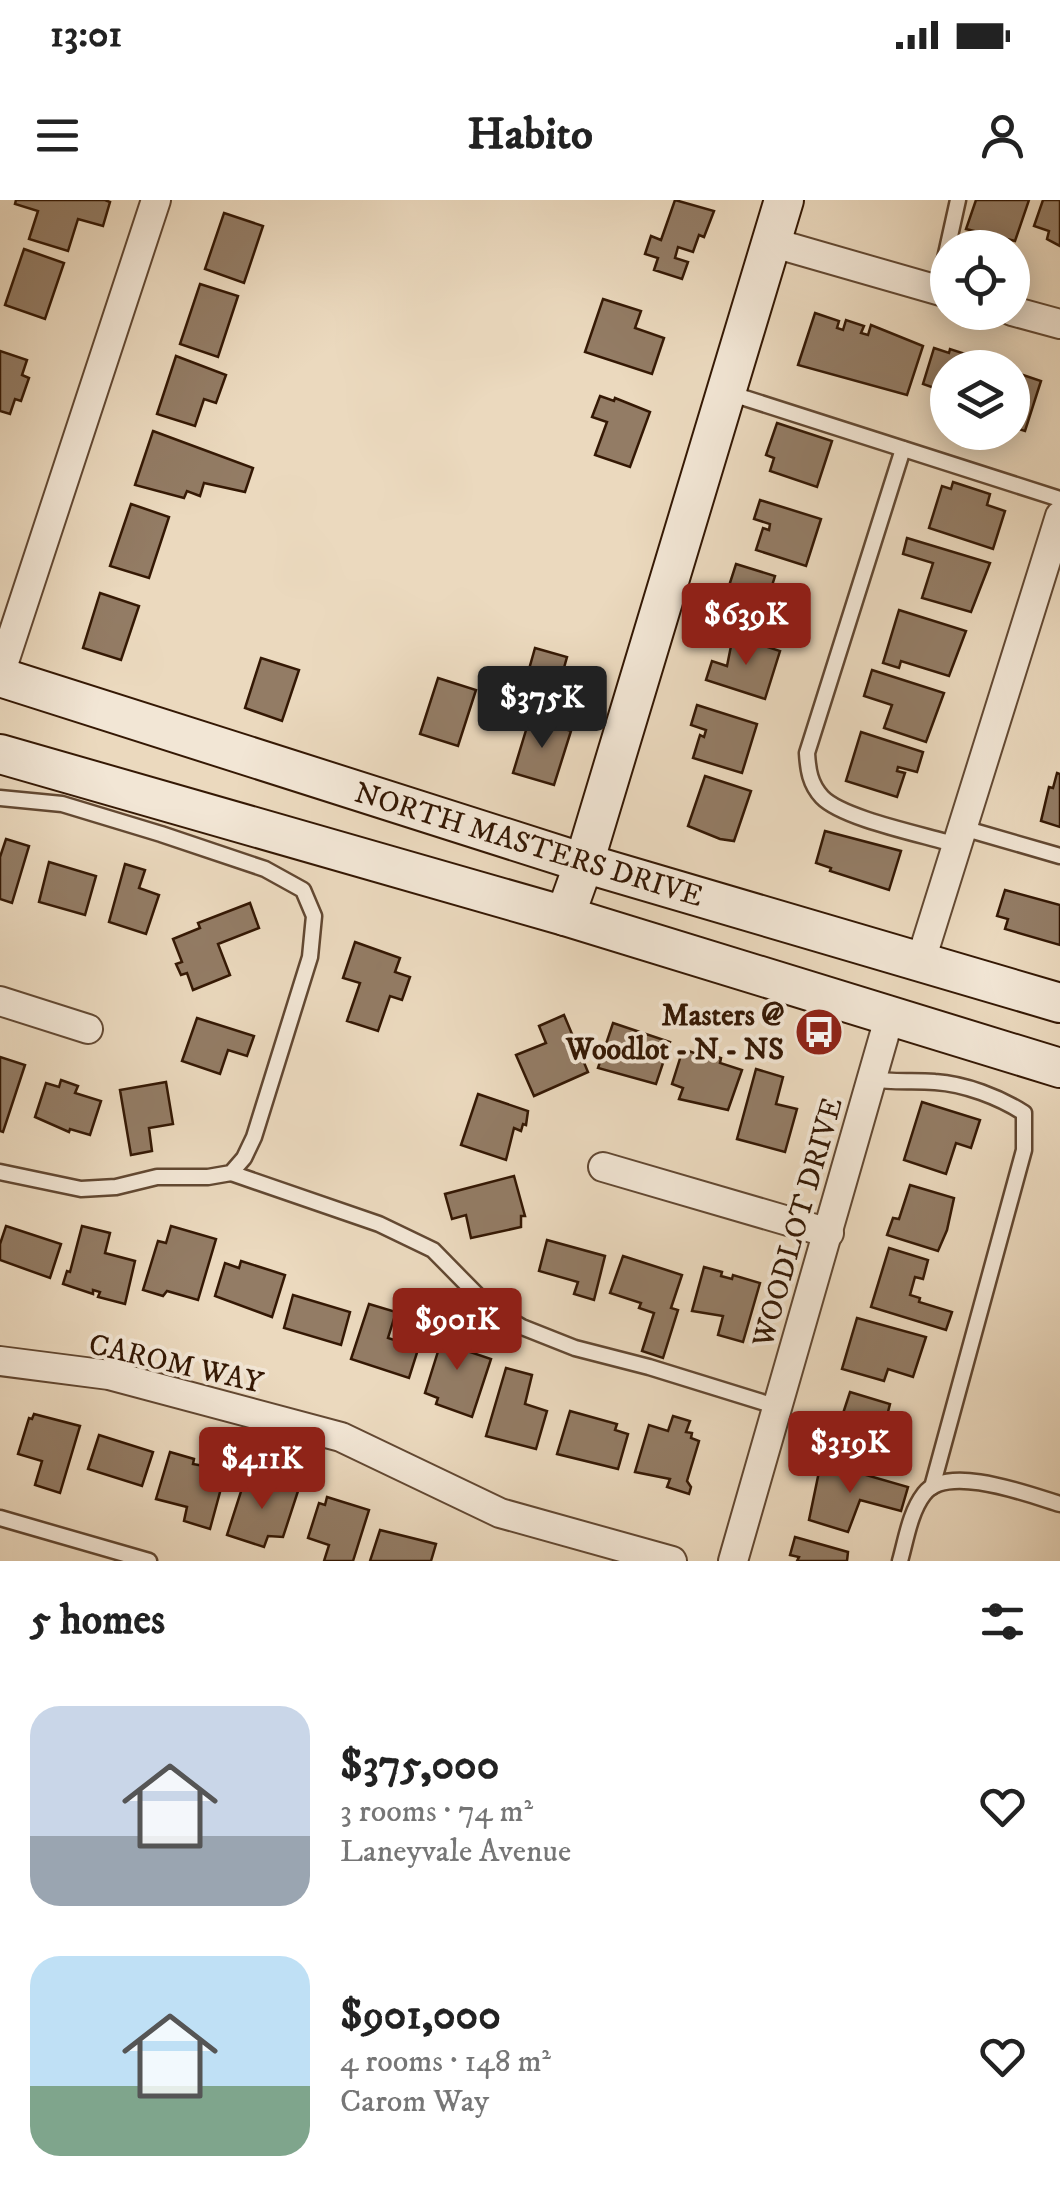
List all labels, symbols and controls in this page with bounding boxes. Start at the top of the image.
text: 13:01 [50,11,122,59]
text: Habito [467,107,593,163]
icon: menu [30,108,85,163]
icon: person [975,108,1030,163]
map controls [930,230,1030,450]
button: locate [930,230,1030,330]
button: layers [930,350,1030,450]
pin: $639K [676,583,816,668]
text: $639K [704,595,788,635]
pin: $375K [472,666,612,751]
text: $375K [500,678,584,718]
street label: NORTH MASTERS DRIVE [350,775,707,916]
place label: Masters @ Woodlot - N - NS [565,998,784,1069]
bus stop icon: Masters @ Woodlot - N - NS [793,1006,845,1058]
street label: WOODLOT DRIVE [745,1093,852,1352]
pin: $901K [387,1288,527,1373]
text: $901K [415,1300,499,1340]
street label: CAROM WAY [85,1326,267,1403]
pin: $319K [780,1411,920,1496]
text: $319K [810,1423,890,1463]
pin: $411K [192,1427,332,1512]
text: $411K [221,1439,303,1479]
icon: filters [975,1594,1030,1649]
text: 5 homes [30,1595,165,1647]
text: $375,000 [340,1740,499,1792]
icon: home [110,1746,230,1866]
icon: heart [975,1779,1030,1834]
text: 3 rooms · 74 m² [340,1792,533,1832]
text: Laneyvale Avenue [340,1832,571,1872]
text: $901,000 [340,1990,501,2042]
icon: home [110,1996,230,2116]
icon: heart [975,2029,1030,2084]
text: 4 rooms · 148 m² [340,2042,551,2082]
text: Carom Way [340,2082,489,2122]

